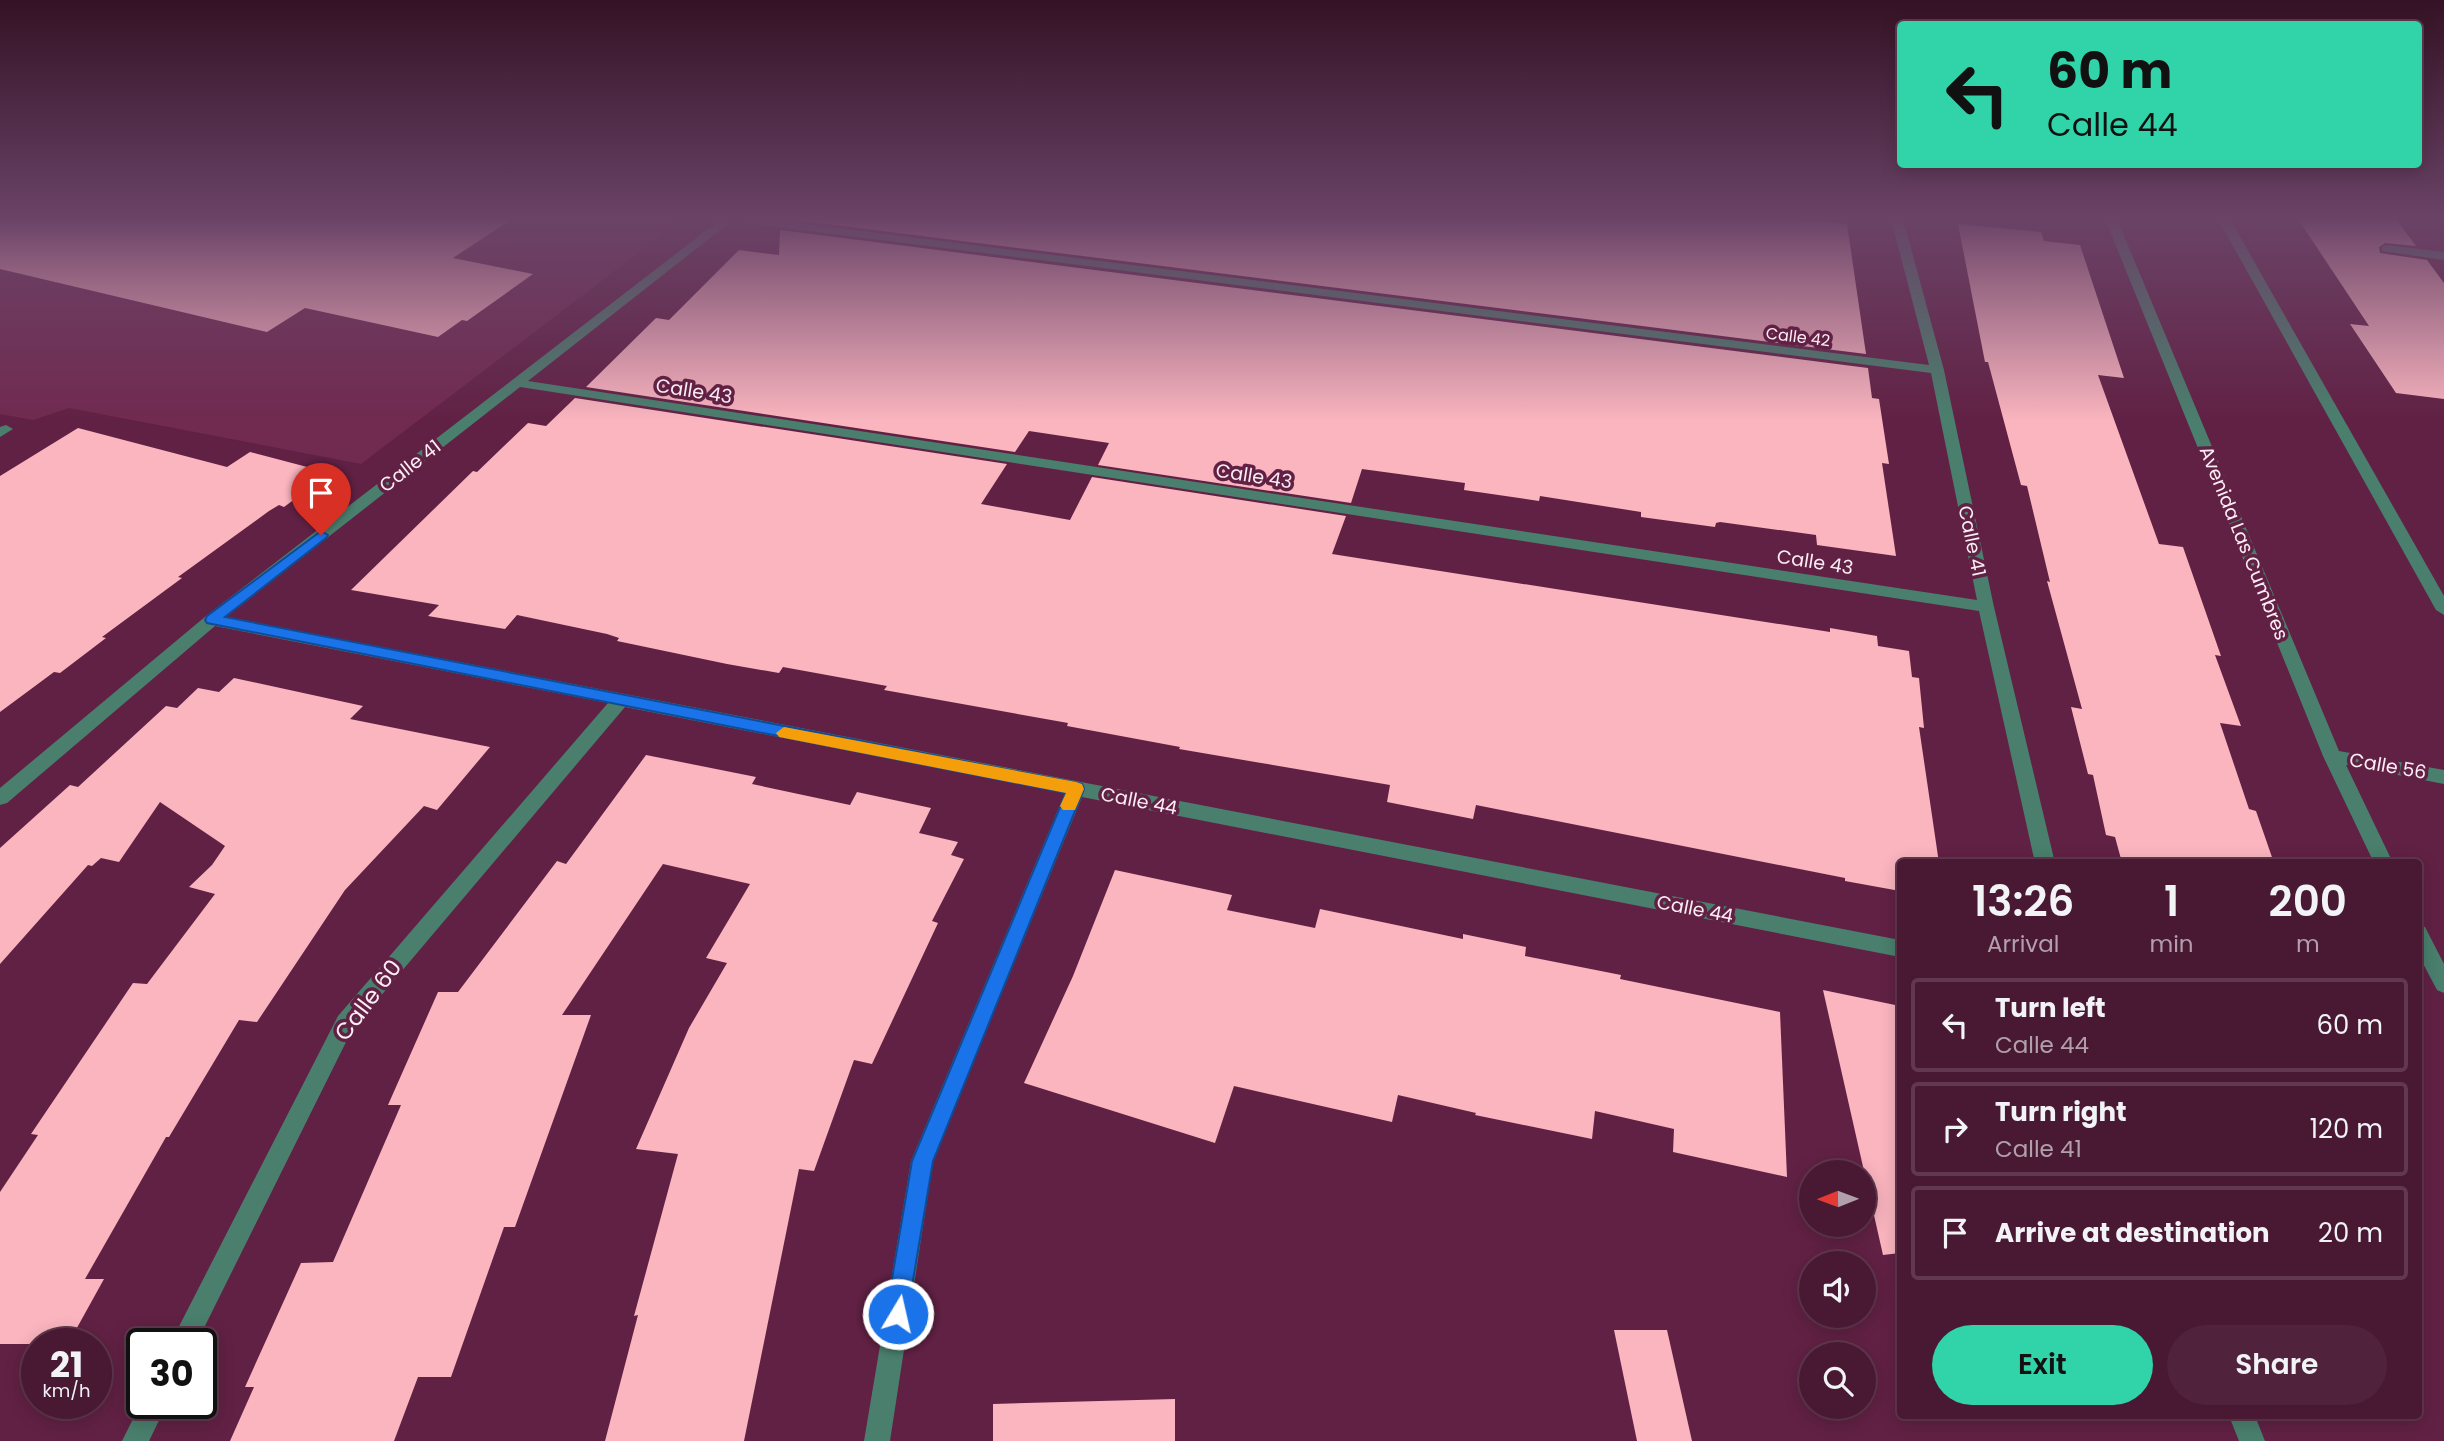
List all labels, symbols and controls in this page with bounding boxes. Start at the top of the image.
text: 60 m [2047,37,2172,105]
icon: left [1932,49,2023,140]
text: Calle 44 [2047,102,2178,147]
street label: Calle 42 [1765,322,1831,352]
street label: Calle 43 [654,372,734,410]
street label: Calle 41 [373,433,447,499]
street label: Avenida Las Cumbres [2193,442,2295,644]
street label: Calle 43 [1214,457,1294,495]
pin [291,463,351,535]
icon: arrive [302,474,340,512]
street label: Calle 41 [1951,503,1993,579]
street label: Calle 43 [1775,543,1855,581]
street label: Calle 56 [2347,746,2429,786]
street label: Calle 44 [1098,780,1180,822]
text: 13:26 [1972,872,2074,931]
text: 1 [2164,872,2179,931]
text: 200 [2269,872,2347,931]
street label: Calle 44 [1654,888,1736,930]
text: Arrival [1987,928,2059,960]
text: min [2149,928,2194,960]
text: m [2296,928,2320,960]
street label: Calle 60 [327,953,409,1047]
text: Turn left [1995,990,2106,1026]
icon: left [1936,1006,1974,1044]
text: 60 m [2316,1007,2383,1043]
text: Calle 44 [1995,1029,2089,1061]
text: Turn right [1995,1094,2127,1130]
icon: right [1936,1110,1974,1148]
text: 120 m [2310,1111,2383,1147]
text: Calle 41 [1995,1133,2082,1165]
north arrow [1799,1160,1876,1237]
map controls [1799,1160,1876,1419]
icon: arrive [1936,1214,1974,1252]
text: Arrive at destination [1995,1215,2270,1251]
text: 20 m [2318,1215,2383,1251]
button: sound [1799,1251,1876,1328]
position arrow [861,1277,935,1351]
button: Exit [1932,1325,2153,1405]
button: Share [2167,1325,2387,1405]
speed limit sign: 30 [126,1328,217,1419]
text: 21 [50,1340,83,1389]
button: search [1799,1342,1876,1419]
text: km/h [43,1378,90,1403]

